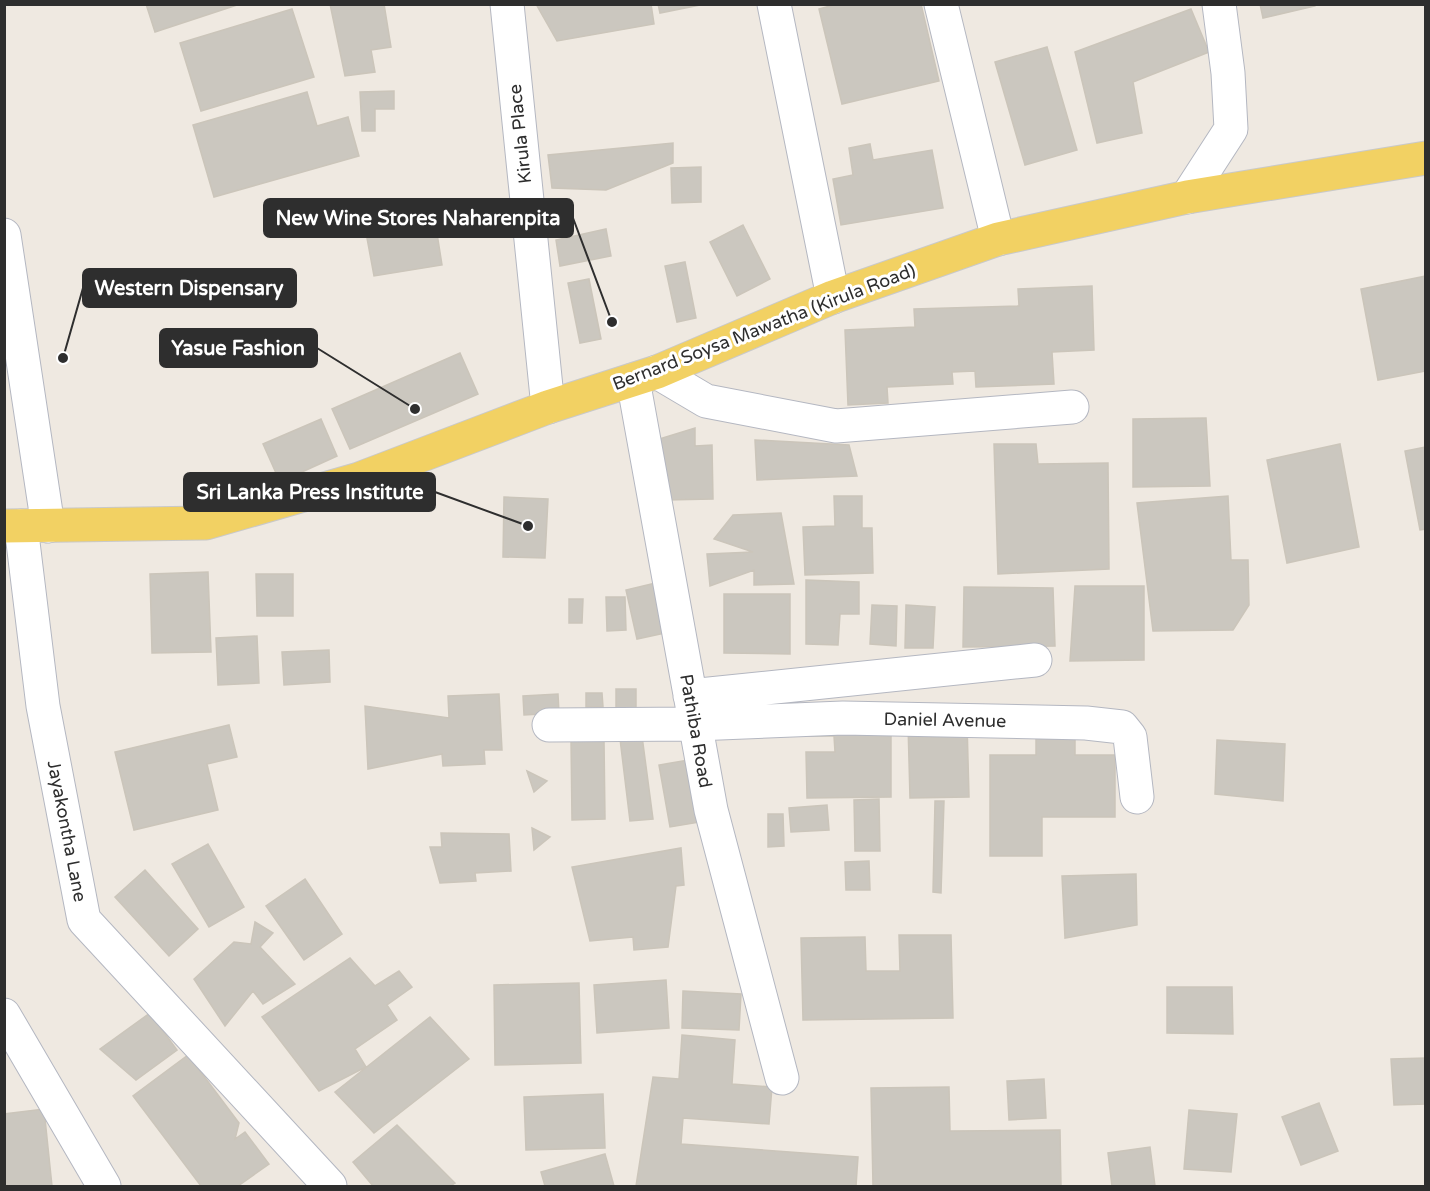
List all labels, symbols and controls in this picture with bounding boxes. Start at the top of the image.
street label: Kirula Place [504,83,536,185]
callout: New Wine Stores Naharenpita [264,199,573,237]
text: New Wine Stores Naharenpita [276,207,560,231]
street label: Bernard Soysa Mawatha (Kirula Road) [609,259,919,395]
callout: Western Dispensary [83,269,296,307]
text: Western Dispensary [95,277,284,301]
callout: Yasue Fashion [160,329,317,367]
text: Yasue Fashion [171,337,305,361]
callout: Sri Lanka Press Institute [184,473,435,511]
text: Sri Lanka Press Institute [197,481,423,505]
street label: Pathiba Road [675,672,717,790]
street label: Daniel Avenue [883,708,1007,732]
street label: Jayakontha Lane [42,758,92,904]

